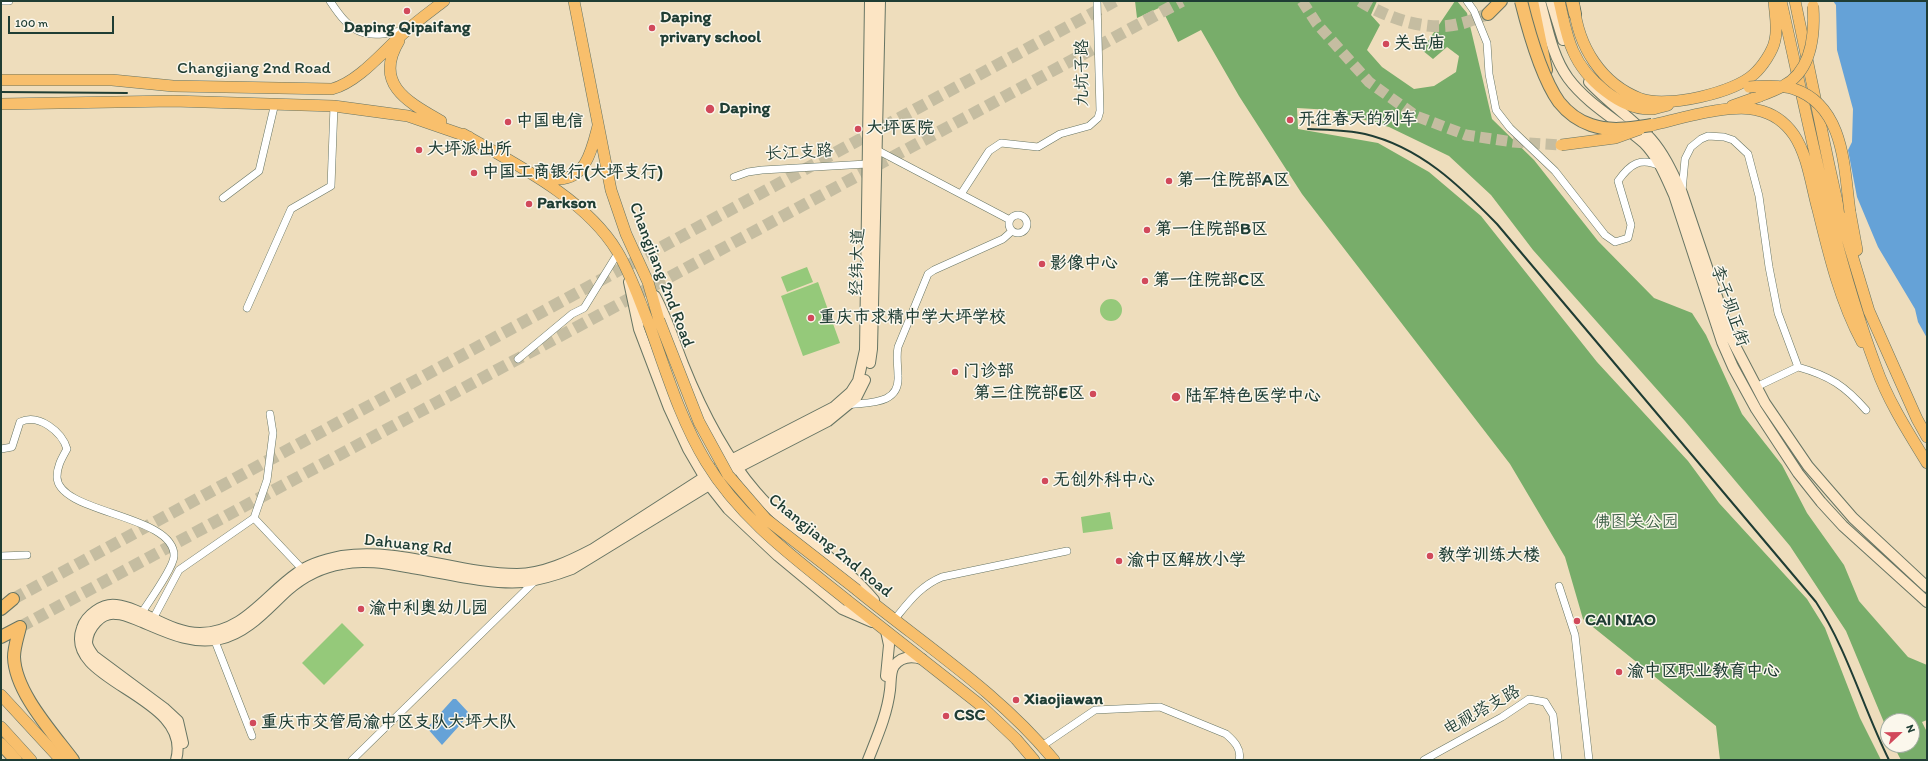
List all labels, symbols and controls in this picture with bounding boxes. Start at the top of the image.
marker: Daping Qipaifang [402,6,412,16]
scale bar [10,8,116,34]
place label: Daping privary school [660,8,761,48]
text: 100 m [15,16,48,30]
place label: Daping Qipaifang [343,18,471,38]
marker: Daping privary school [647,23,657,33]
place label: 关岳庙 [1394,34,1445,54]
street label: 九坑子路 [1073,39,1093,107]
marker: 关岳庙 [1381,39,1391,49]
street label: Changjiang 2nd Road [177,59,331,79]
place label: Daping [719,99,770,119]
marker: Daping [704,103,716,115]
place label: 开往春天的列车 [1298,110,1417,130]
place label: 中国电信 [516,112,584,132]
marker: 开往春天的列车 [1285,115,1295,125]
marker: 中国电信 [503,117,513,127]
place label: 大坪医院 [866,119,934,139]
marker: 大坪医院 [853,124,863,134]
place label: 大坪派出所 [427,140,512,160]
street label: 长江支路 [765,141,833,165]
marker: 大坪派出所 [414,145,424,155]
place label: 中国工商银行(大坪支行) [482,163,663,183]
marker: 中国工商银行(大坪支行) [469,168,479,178]
place label: 第一住院部A区 [1177,171,1290,191]
marker: 第一住院部A区 [1164,176,1174,186]
place label: Parkson [537,194,596,214]
marker: Parkson [524,199,534,209]
street label: Changjiang 2nd Road [624,200,698,350]
place label: 第一住院部B区 [1155,220,1268,240]
marker: 第一住院部B区 [1142,225,1152,235]
street label: 经纬大道 [847,228,869,296]
place label: 影像中心 [1050,254,1118,274]
marker: 影像中心 [1037,259,1047,269]
street label: 李子坝正街 [1706,262,1752,350]
place label: 第一住院部C区 [1153,271,1266,291]
marker: 第一住院部C区 [1140,276,1150,286]
place label: 重庆市求精中学大坪学校 [819,308,1006,328]
marker: 重庆市求精中学大坪学校 [806,313,816,323]
place label: 门诊部 [963,362,1014,382]
marker: 门诊部 [950,367,960,377]
place label: 第三住院部E区 [974,384,1085,404]
place label: 陆军特色医学中心 [1185,387,1321,407]
marker: 第三住院部E区 [1088,389,1098,399]
marker: 陆军特色医学中心 [1170,391,1182,403]
place label: 无创外科中心 [1053,471,1155,491]
marker: 无创外科中心 [1040,476,1050,486]
street label: Changjiang 2nd Road [764,490,896,602]
park label: 佛图关公园 [1594,513,1678,533]
street label: Dahuang Rd [363,530,453,560]
place label: 教学训练大楼 [1438,546,1540,566]
place label: 渝中区解放小学 [1127,551,1246,571]
marker: 教学训练大楼 [1425,551,1435,561]
marker: 渝中区解放小学 [1114,556,1124,566]
place label: 渝中利奥幼儿园 [369,599,488,619]
marker: 渝中利奥幼儿园 [356,604,366,614]
place label: CAI NIAO [1585,611,1656,631]
marker: CAI NIAO [1572,616,1582,626]
place label: 渝中区职业教育中心 [1627,662,1780,682]
marker: 渝中区职业教育中心 [1614,667,1624,677]
street label: 电视塔支路 [1440,681,1524,741]
place label: Xiaojiawan [1024,690,1103,710]
marker: Xiaojiawan [1011,695,1021,705]
place label: CSC [954,706,985,726]
marker: CSC [941,711,951,721]
place label: 重庆市交管局渝中区支队大坪大队 [261,713,516,733]
north arrow [1880,713,1920,753]
marker: 重庆市交管局渝中区支队大坪大队 [248,718,258,728]
text: N [1903,723,1918,735]

